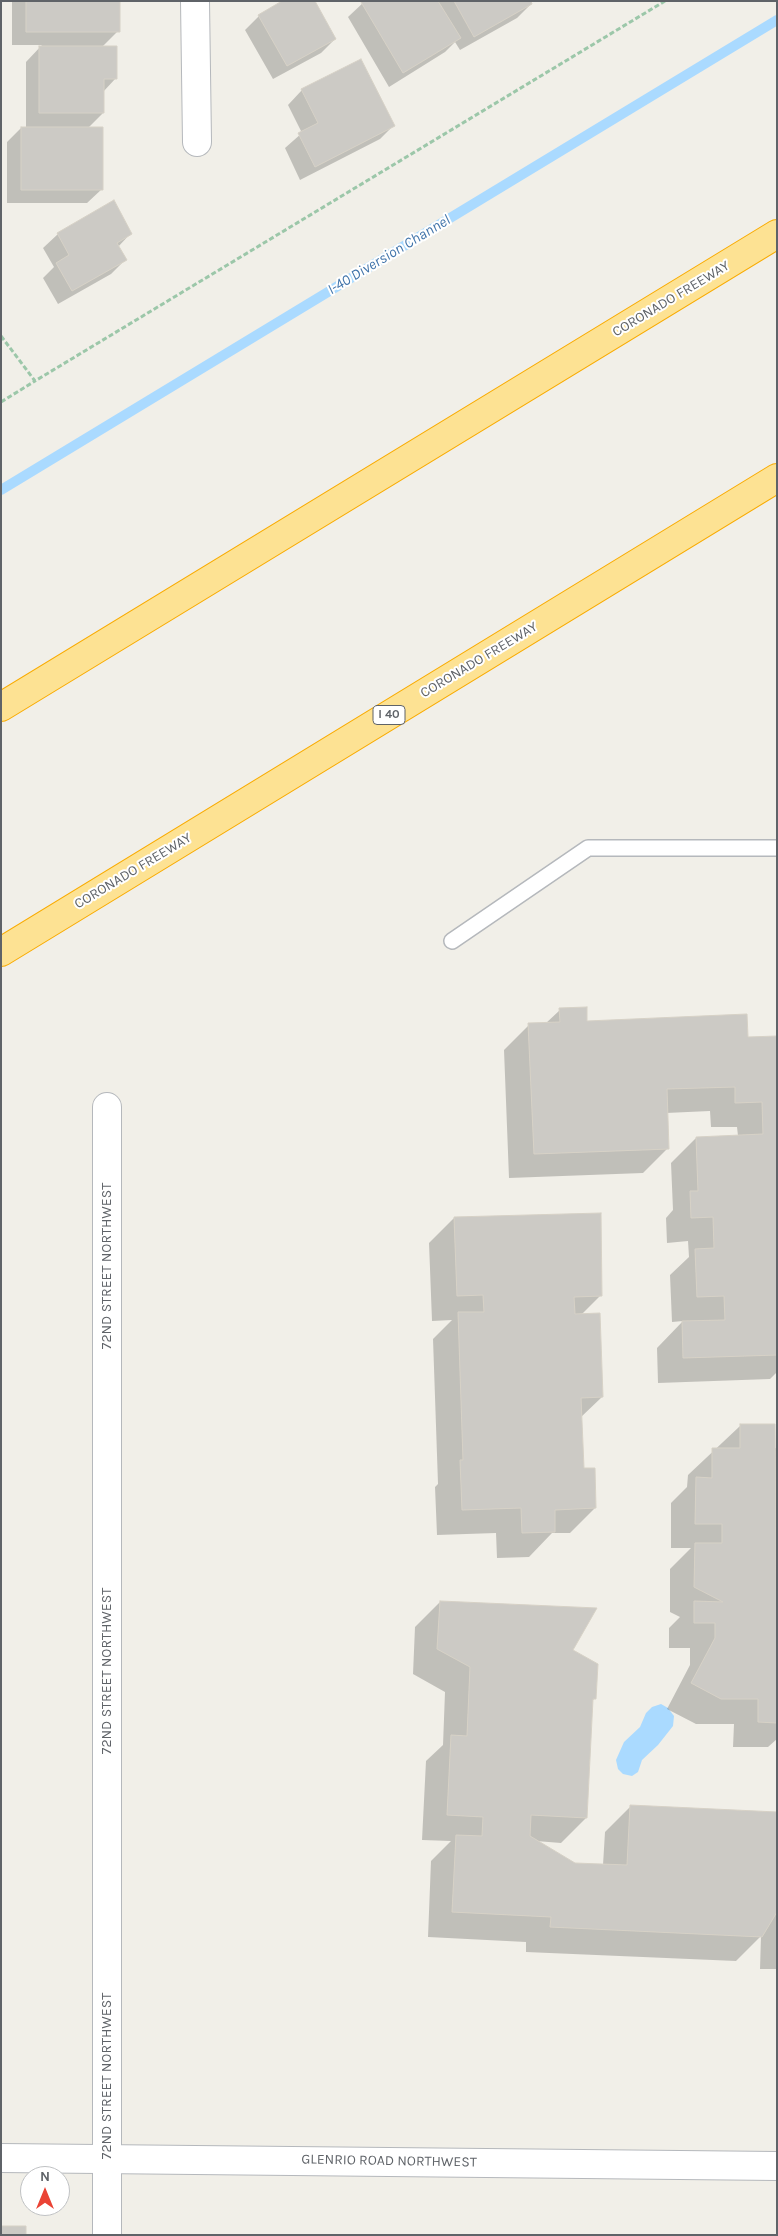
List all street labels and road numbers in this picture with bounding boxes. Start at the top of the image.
street label: CORONADO FREEWAY [609,257,733,341]
street label: CORONADO FREEWAY [417,618,541,702]
road number: I 40 [373,706,405,724]
street label: CORONADO FREEWAY [71,829,195,913]
street label: 72ND STREET NORTHWEST [99,1183,115,1349]
street label: 72ND STREET NORTHWEST [99,1588,115,1754]
street label: 72ND STREET NORTHWEST [99,1993,115,2159]
street label: GLENRIO ROAD NORTHWEST [301,2151,477,2171]

